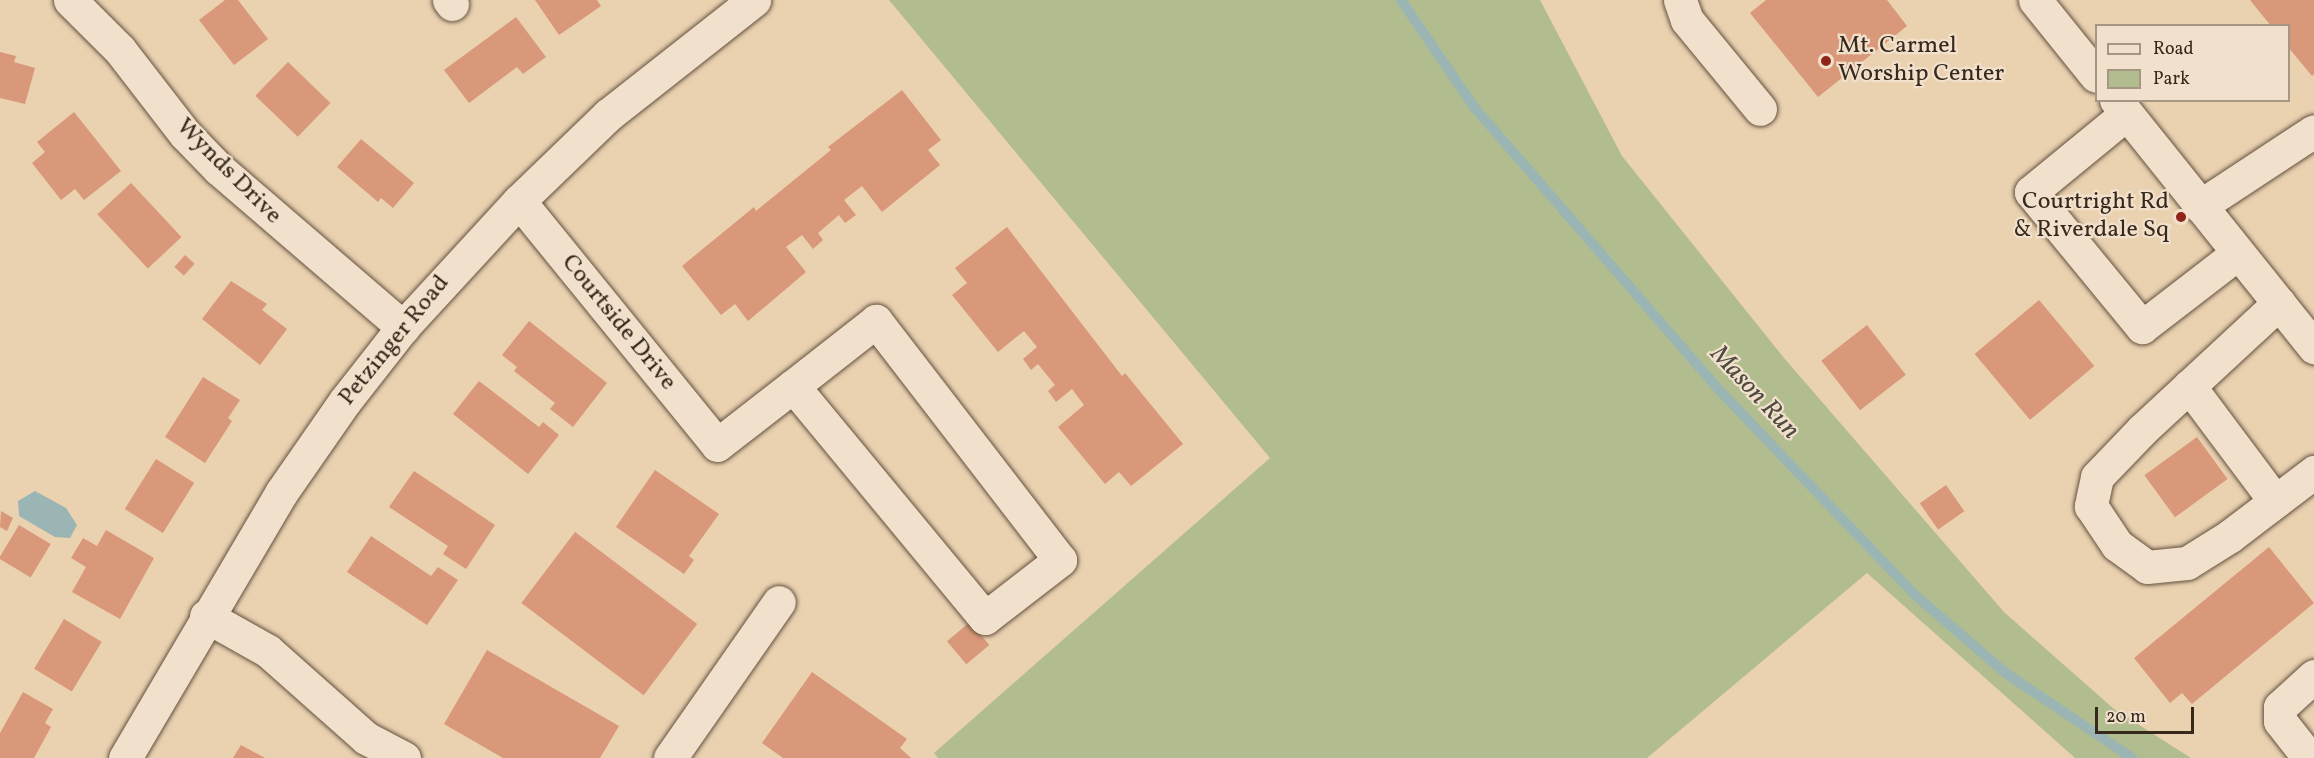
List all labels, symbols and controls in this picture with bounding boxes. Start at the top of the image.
legend [2095,24,2290,102]
place label: Mt. Carmel Worship Center [1838,33,2004,89]
text: Road [2153,37,2194,62]
marker: Mt. Carmel Worship Center [1819,54,1833,68]
text: Park [2153,67,2190,92]
street label: Wynds Drive [169,113,287,231]
place label: Courtright Rd & Riverdale Sq [2014,189,2169,245]
marker: Courtright Rd & Riverdale Sq [2174,210,2188,224]
street label: Courtside Drive [554,249,682,397]
street label: Petzinger Road [334,270,456,412]
water label: Mason Run [1703,340,1805,446]
scale bar [2098,695,2197,733]
text: 20 m [2106,705,2146,730]

